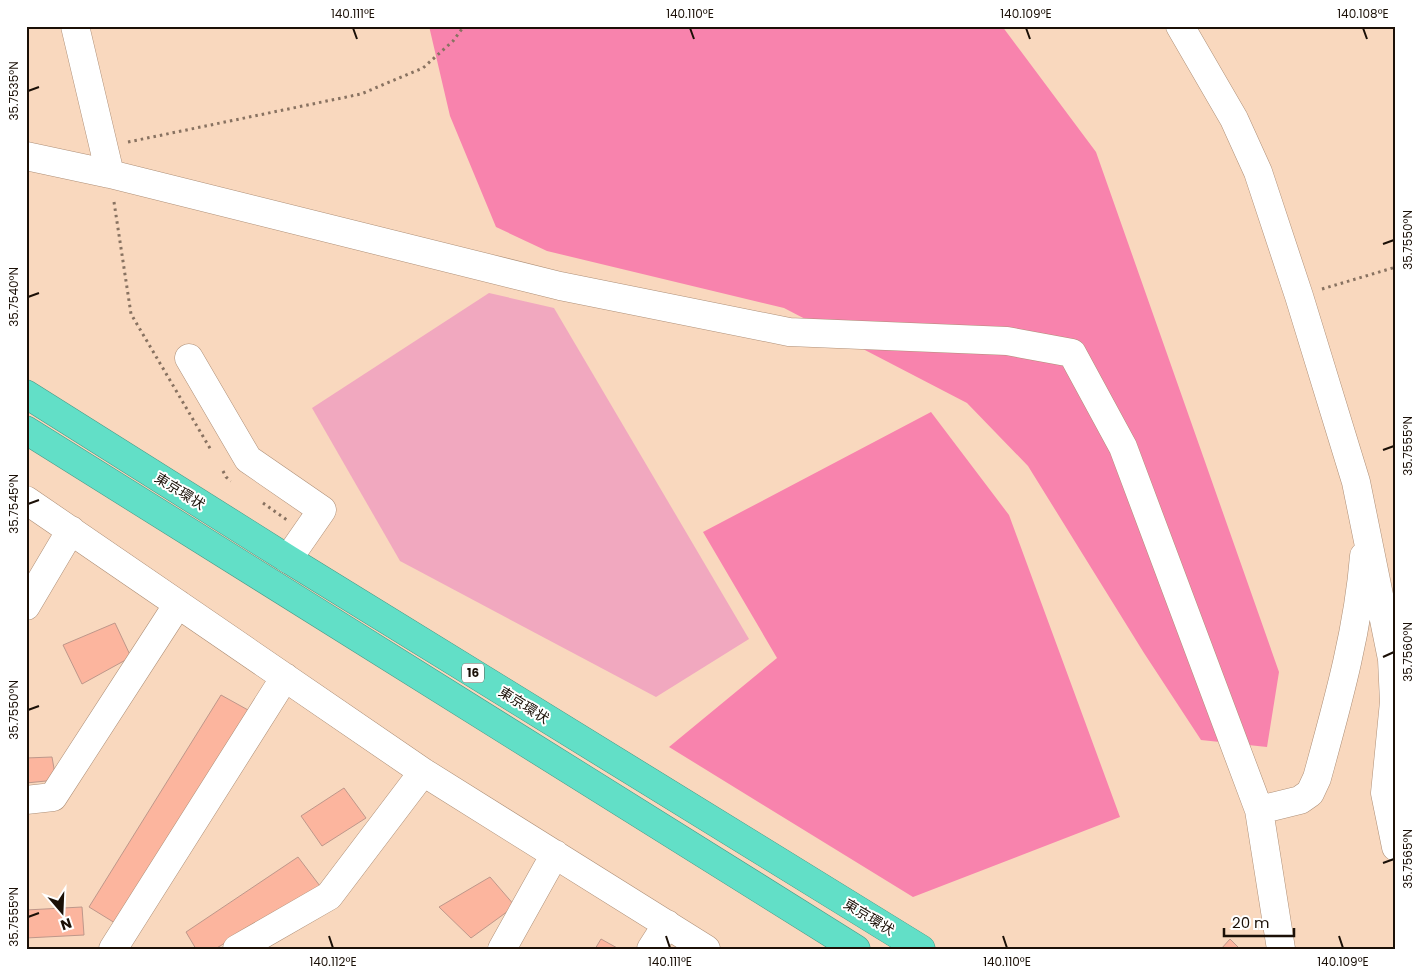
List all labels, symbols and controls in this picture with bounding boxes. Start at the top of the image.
text: 140.111°E [331,5,375,22]
text: 140.110°E [666,5,714,22]
text: 140.109°E [1000,5,1052,22]
text: 140.108°E [1337,5,1389,22]
text: 35.7535°N [5,61,22,121]
text: 35.7550°N [1399,210,1416,270]
text: 35.7540°N [5,267,22,327]
text: 35.7555°N [1399,416,1416,476]
street label: 東京環状 [151,468,209,514]
text: 35.7545°N [5,474,22,534]
text: 35.7560°N [1399,622,1416,682]
road number: 16 [462,664,484,682]
text: 35.7550°N [5,680,22,740]
street label: 東京環状 [495,682,553,728]
text: 35.7565°N [1399,829,1416,889]
text: 35.7555°N [5,887,22,947]
north arrow [38,888,88,938]
street label: 東京環状 [840,894,898,940]
scale bar [1224,905,1294,937]
text: 20 m [1232,912,1270,933]
text: N [58,913,74,935]
text: 140.112°E [309,953,357,970]
text: 140.111°E [648,953,692,970]
text: 140.110°E [983,953,1031,970]
text: 140.109°E [1317,953,1369,970]

